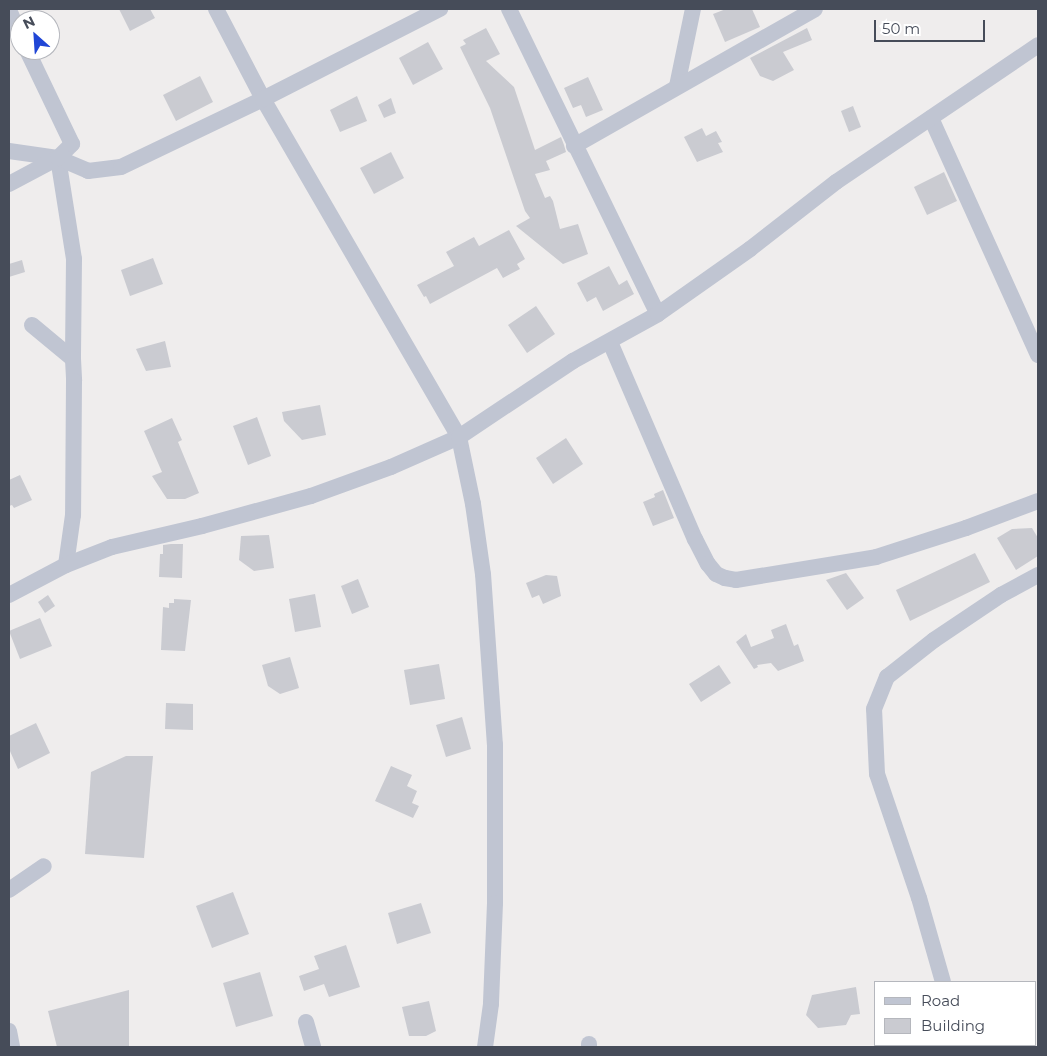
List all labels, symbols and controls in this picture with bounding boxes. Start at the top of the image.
north arrow [10,10,60,60]
scale bar [877,10,988,42]
text: N [20,12,38,33]
text: 50 m [882,19,920,38]
legend [874,981,1037,1046]
text: Road [921,991,960,1010]
text: Building [921,1016,985,1035]

